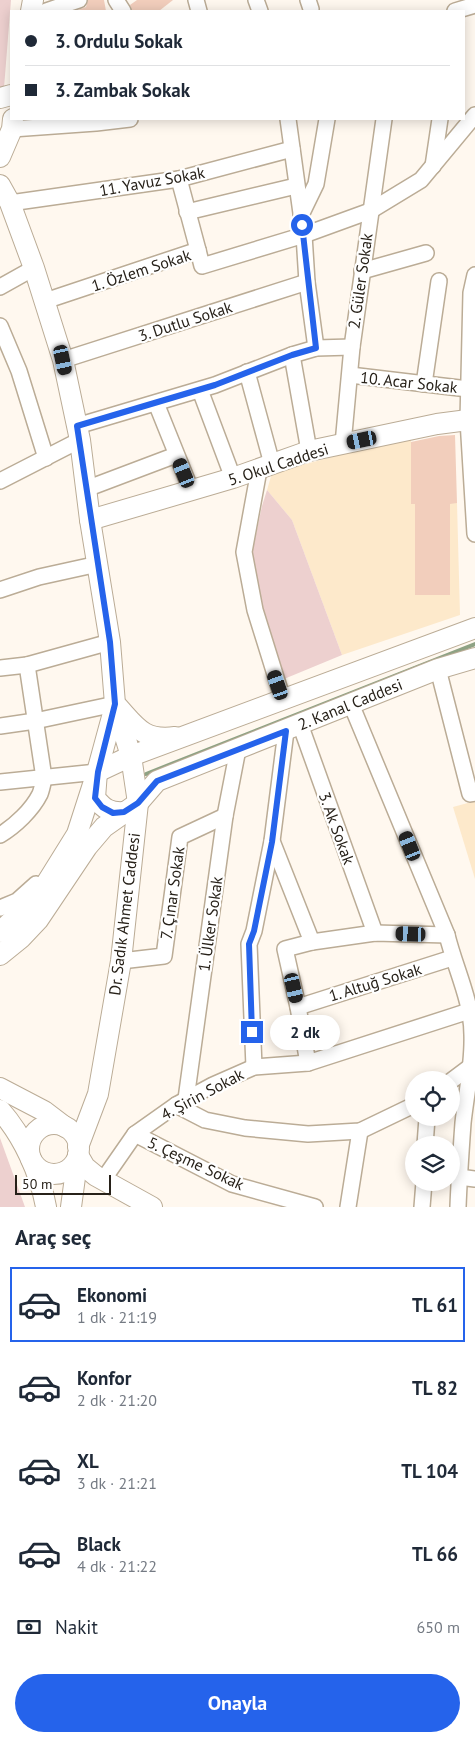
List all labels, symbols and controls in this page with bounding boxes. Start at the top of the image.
text: 3. Ordulu Sokak [55,29,183,53]
text: 3. Zambak Sokak [55,78,190,102]
street label: 11. Yavuz Sokak [98,162,207,200]
route start [291,214,313,236]
street label: 2. Güler Sokak [343,232,377,330]
street label: 1. Özlem Sokak [89,244,194,295]
street label: 3. Dutlu Sokak [136,296,235,346]
car [52,344,73,376]
street label: 10. Acar Sokak [359,367,459,397]
car [345,430,378,450]
street label: 5. Okul Caddesi [225,438,331,490]
car [171,456,196,490]
car [266,668,289,702]
street label: 2. Kanal Caddesi [295,674,405,734]
street label: 3. Ak Sokak [315,789,359,867]
car [397,829,422,863]
street label: Dr. Sadık Ahmet Caddesi [104,832,144,996]
street label: 7. Çınar Sokak [156,845,188,941]
street label: 1. Ülker Sokak [193,875,227,973]
car [395,926,426,942]
street label: 1. Altuğ Sokak [326,958,424,1006]
car [283,972,304,1004]
callout: 2 dk [270,1014,340,1050]
route end [241,1021,263,1043]
text: 2 dk [290,1022,320,1042]
street label: 4. Şirin Sokak [157,1064,247,1124]
map controls [405,1071,460,1191]
button: locate [405,1071,460,1126]
street label: 5. Çeşme Sokak [144,1132,248,1194]
button: layers [405,1136,460,1191]
scale bar [15,1172,111,1195]
text: 50 m [22,1175,52,1193]
text: Araç seç [15,1223,91,1251]
icon: car [17,1282,62,1327]
text: Ekonomi [77,1283,147,1307]
text: TL 61 [412,1293,458,1317]
text: 1 dk · 21:19 [77,1307,157,1327]
icon: car [17,1365,62,1410]
text: Konfor [77,1366,131,1390]
text: TL 82 [412,1376,458,1400]
text: 2 dk · 21:20 [77,1390,157,1410]
icon: car [17,1448,62,1493]
text: XL [77,1449,99,1473]
text: TL 104 [401,1459,458,1483]
text: 3 dk · 21:21 [77,1473,157,1493]
icon: car [17,1531,62,1576]
text: Black [77,1532,121,1556]
text: TL 66 [412,1542,458,1566]
text: 4 dk · 21:22 [77,1556,157,1576]
icon: cash [15,1613,43,1641]
text: Nakit [55,1615,98,1639]
text: 650 m [417,1617,460,1637]
button: Onayla [15,1674,460,1732]

